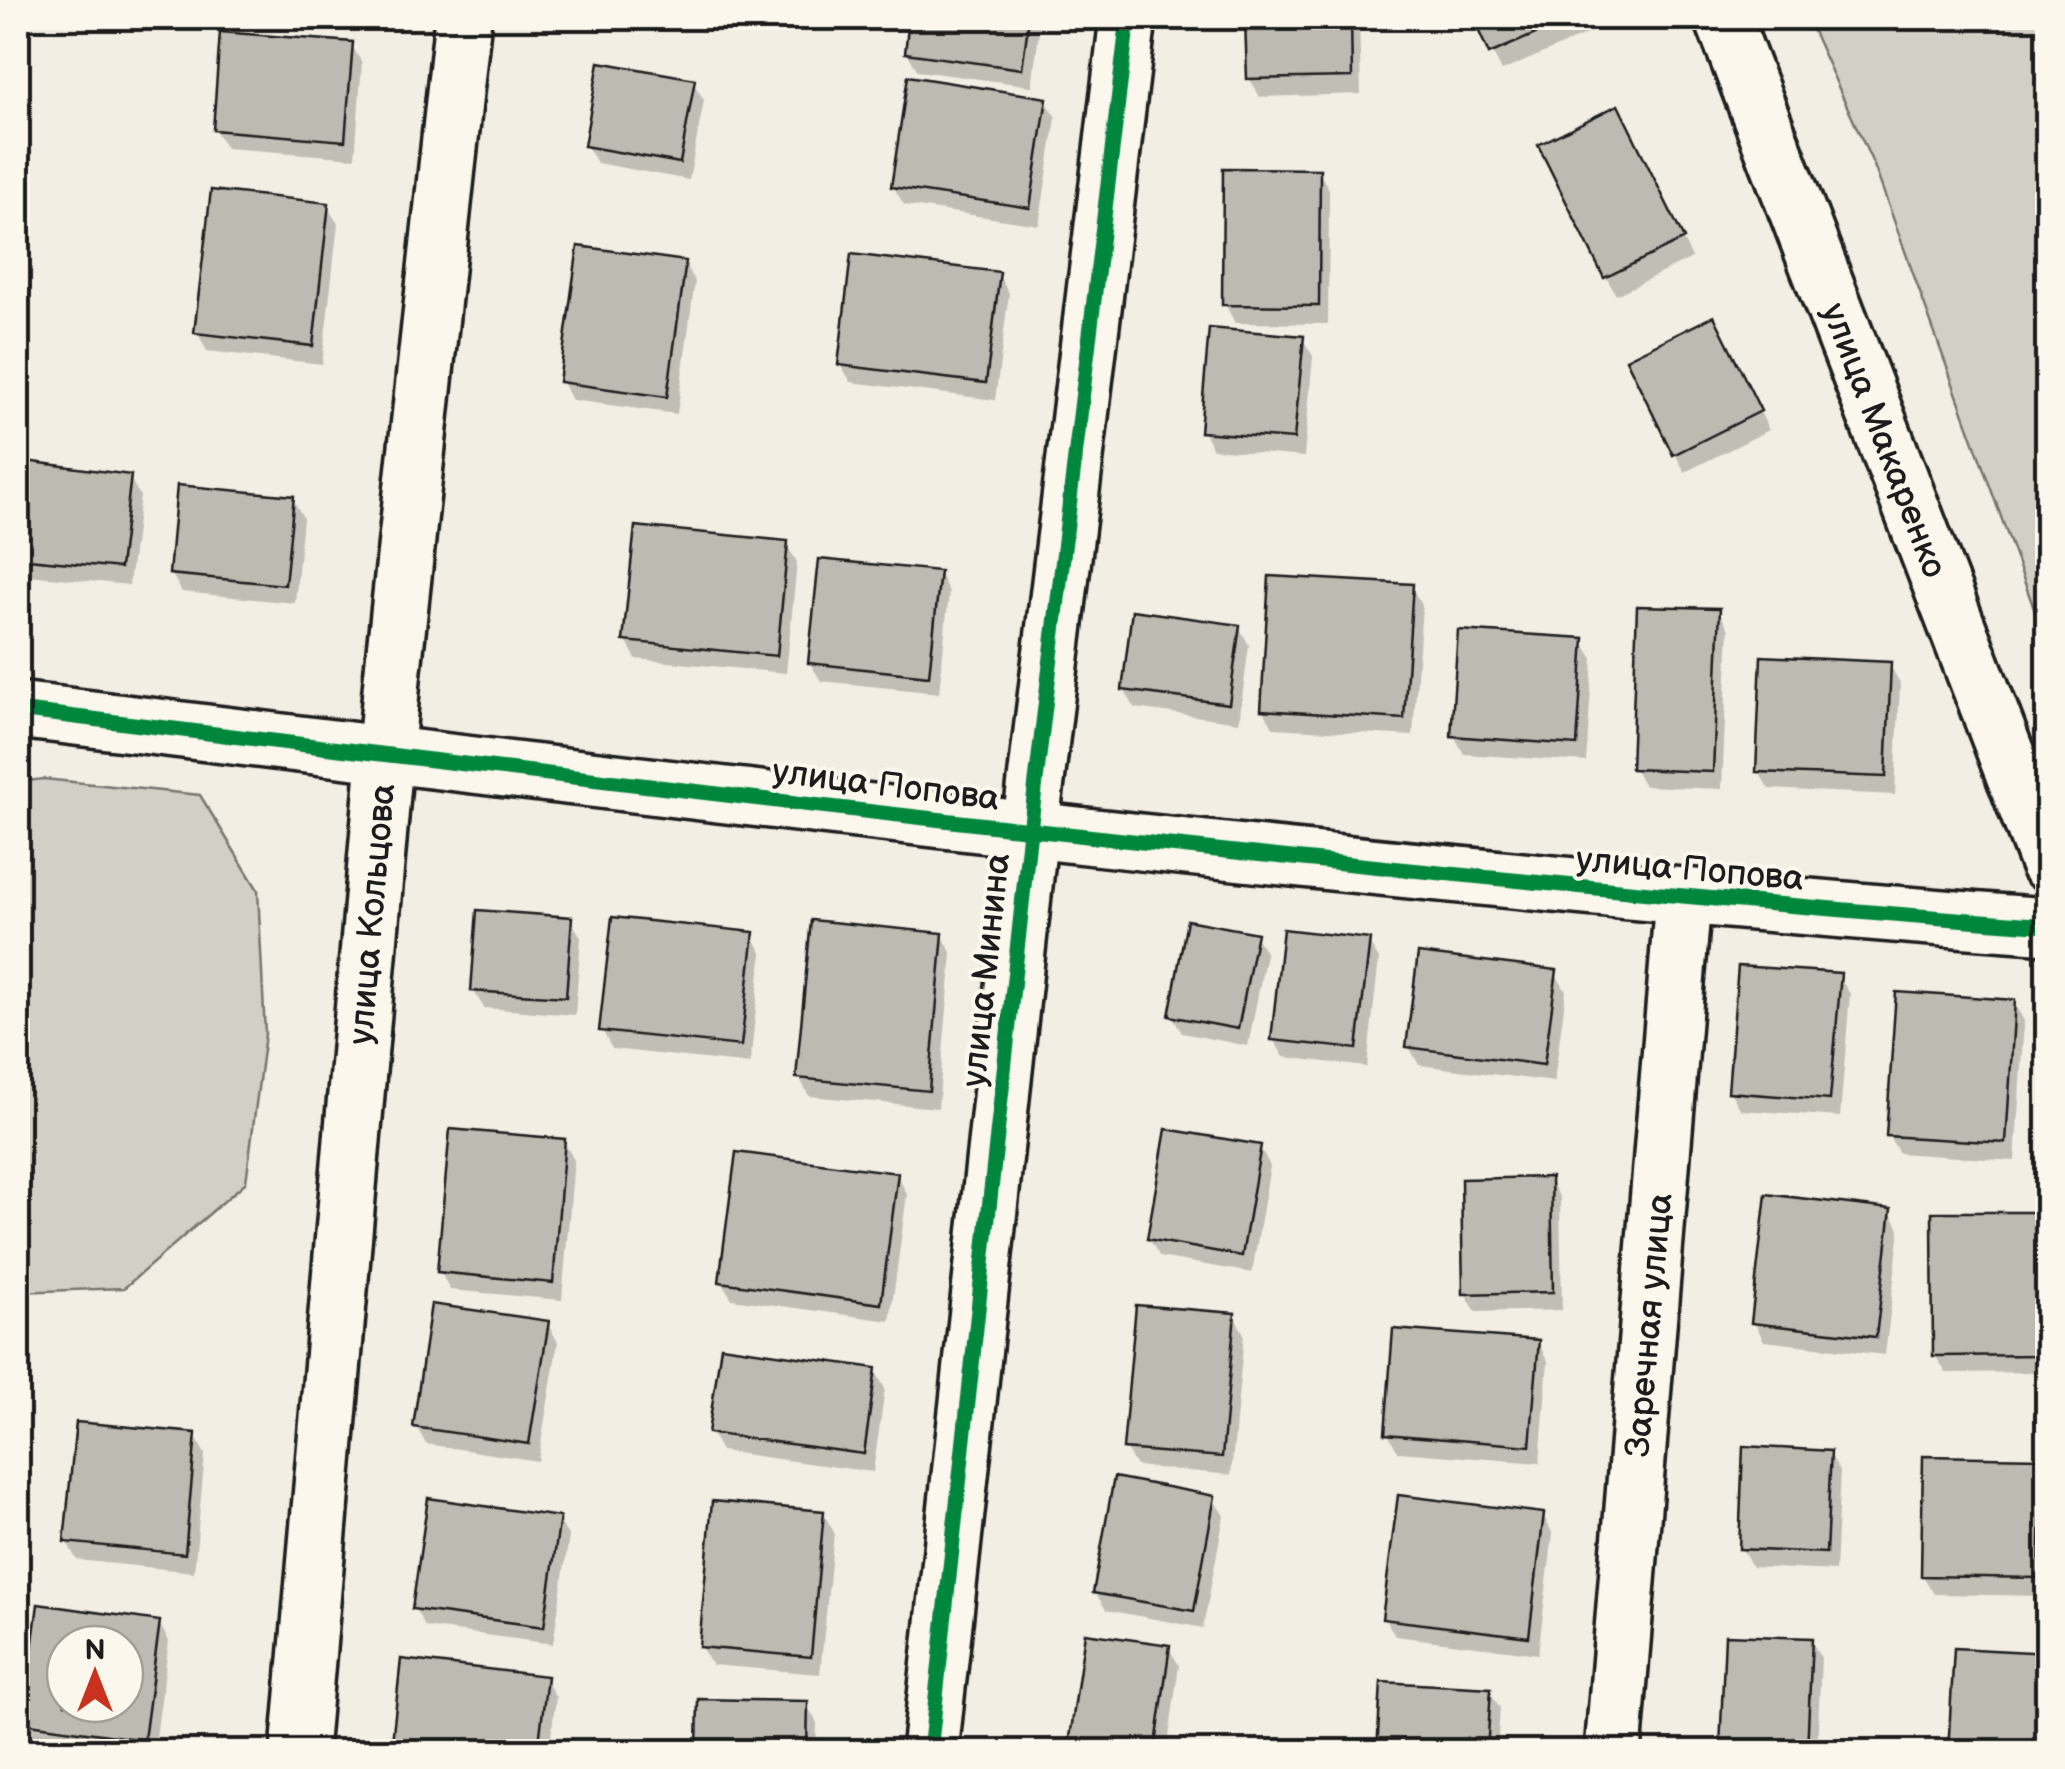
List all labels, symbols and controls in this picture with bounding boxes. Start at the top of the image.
street label: улица Макаренко [1812,297,1956,584]
street label: улица Попова [770,750,1002,821]
street label: улица Кольцова [340,782,405,1046]
street label: улица Попова [1574,838,1806,901]
street label: улица Минина [953,851,1020,1089]
street label: Заречная улица [1617,1191,1682,1459]
north arrow [45,1624,145,1724]
text: N [84,1634,106,1667]

